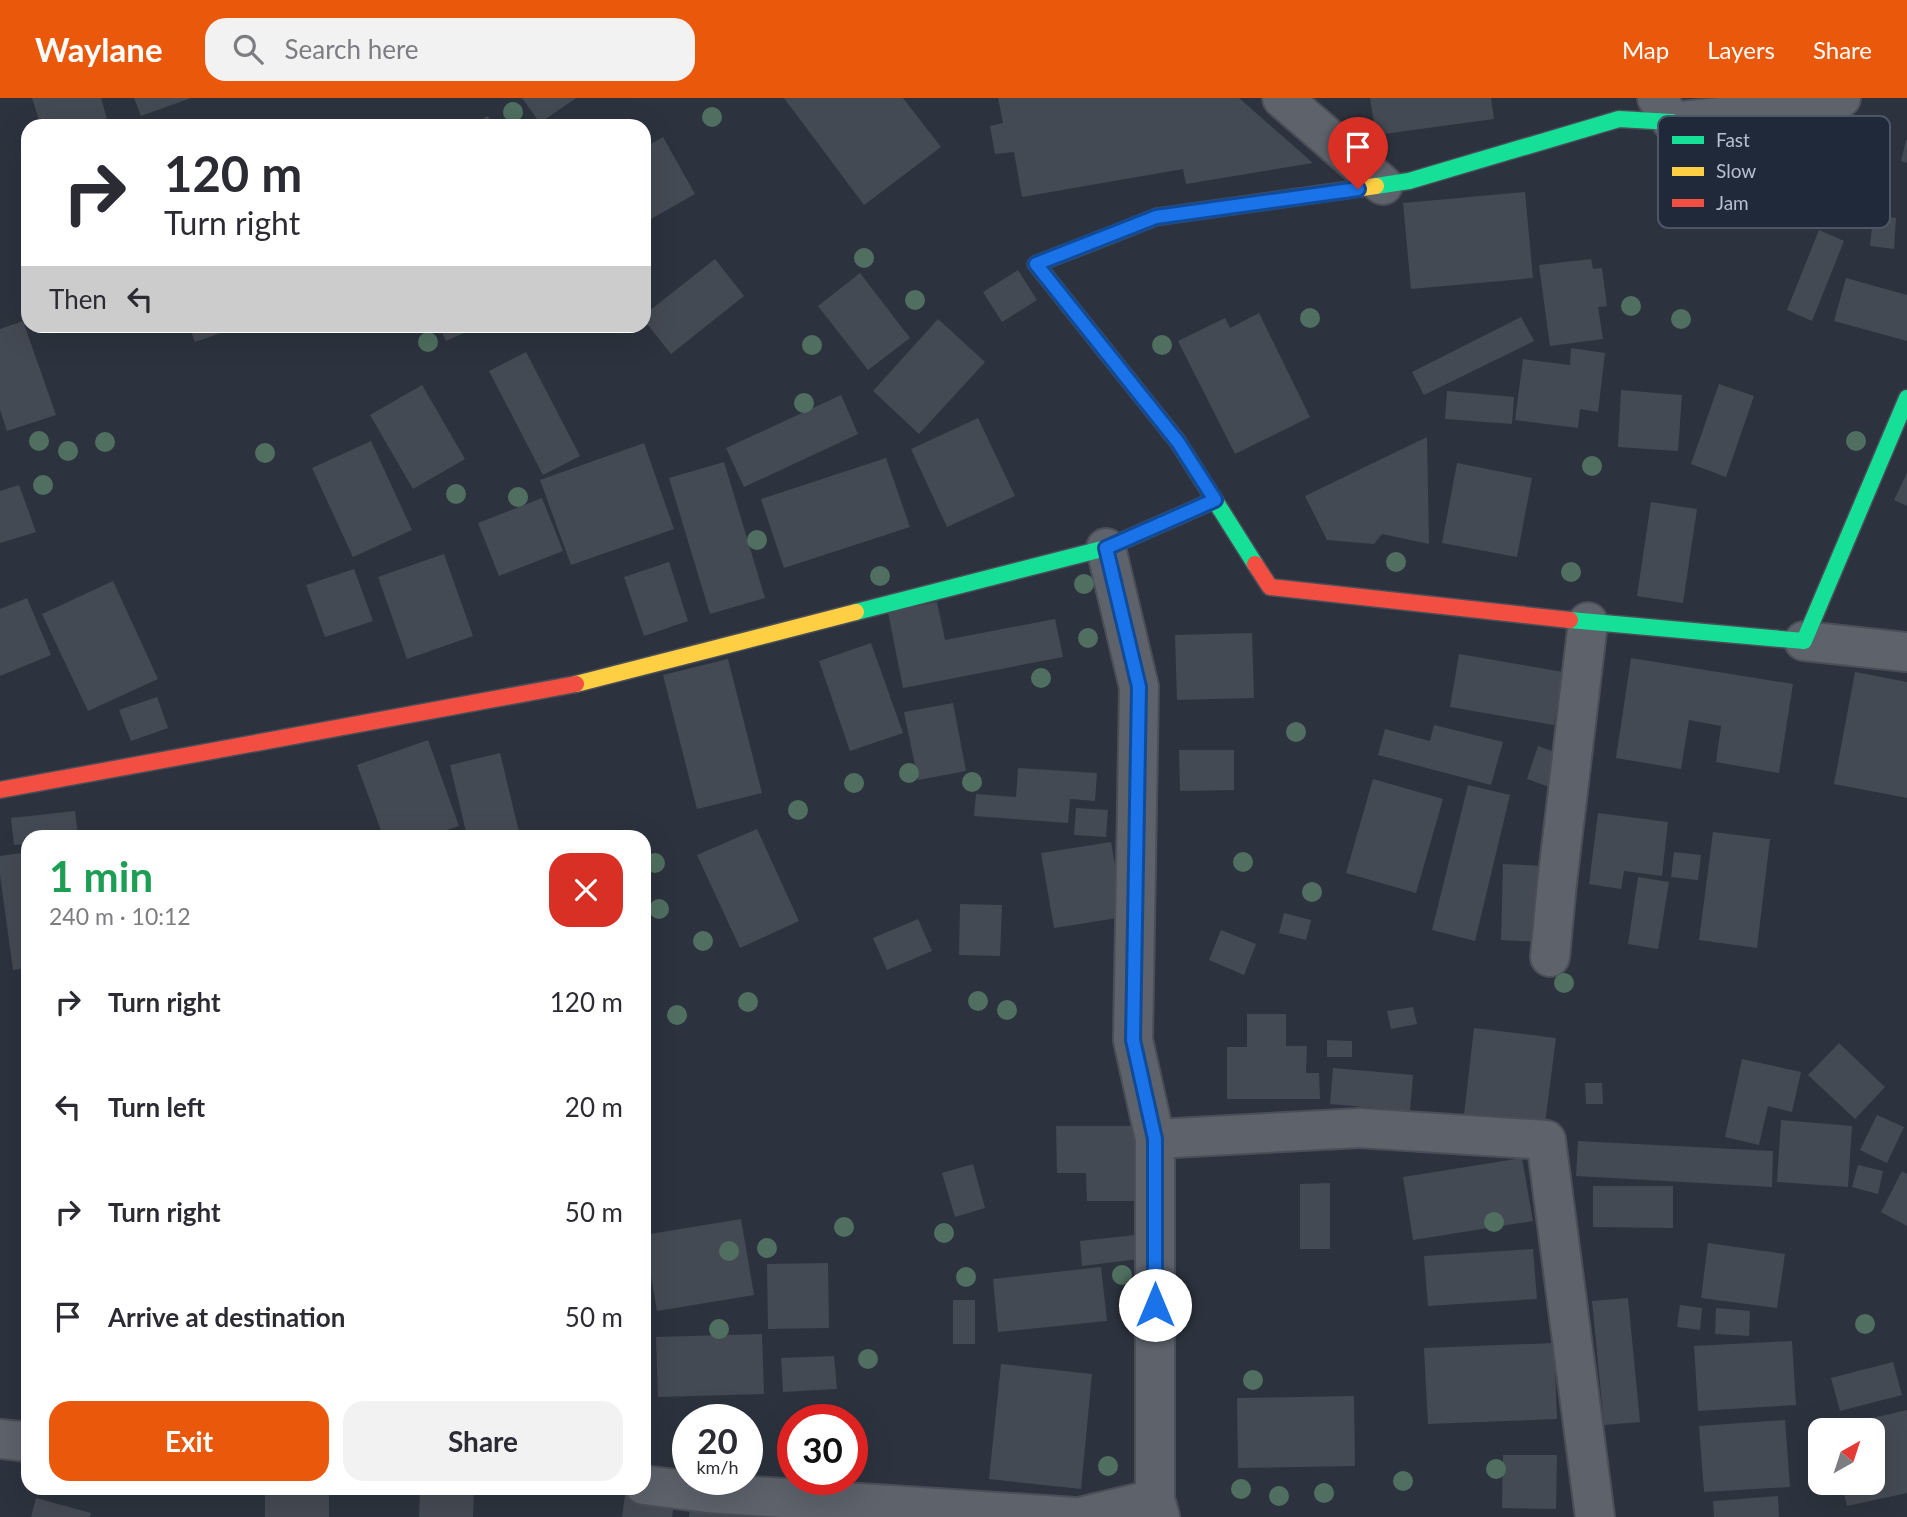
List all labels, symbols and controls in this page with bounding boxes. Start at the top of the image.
search box [205,18,695,81]
text: Waylane [35,29,163,69]
icon: search [229,30,267,68]
text: Search here [285,33,419,65]
text: Map [1622,35,1669,64]
text: Layers [1707,35,1775,64]
text: Share [1813,35,1872,64]
legend [1658,116,1890,228]
pin [1328,117,1388,189]
icon: arrive [1339,128,1377,166]
text: Fast [1716,128,1750,151]
text: 120 m [164,144,302,202]
icon: right [49,147,140,238]
text: Slow [1716,159,1756,182]
text: Jam [1716,191,1749,214]
text: Turn right [164,203,300,242]
icon: left [121,280,159,318]
text: Then [49,283,107,315]
text: 1 min [49,851,153,901]
button: close [549,853,623,927]
text: 240 m · 10:12 [49,902,191,930]
icon: right [49,983,87,1021]
text: Turn right [108,986,221,1018]
text: 120 m [550,986,623,1018]
icon: left [49,1088,87,1126]
text: Turn left [108,1091,205,1123]
text: 20 m [565,1091,623,1123]
icon: right [49,1193,87,1231]
text: Turn right [108,1196,221,1228]
text: 50 m [565,1196,623,1228]
position arrow [1118,1268,1192,1342]
icon: arrive [49,1298,87,1336]
text: Arrive at destination [108,1301,345,1333]
text: 50 m [565,1301,623,1333]
button: Exit [49,1401,329,1481]
button: Share [343,1401,623,1481]
speed limit sign: 30 [777,1404,868,1495]
north arrow [1808,1418,1885,1494]
map controls [1808,1418,1885,1495]
text: 20 [697,1419,738,1461]
text: km/h [696,1456,739,1478]

